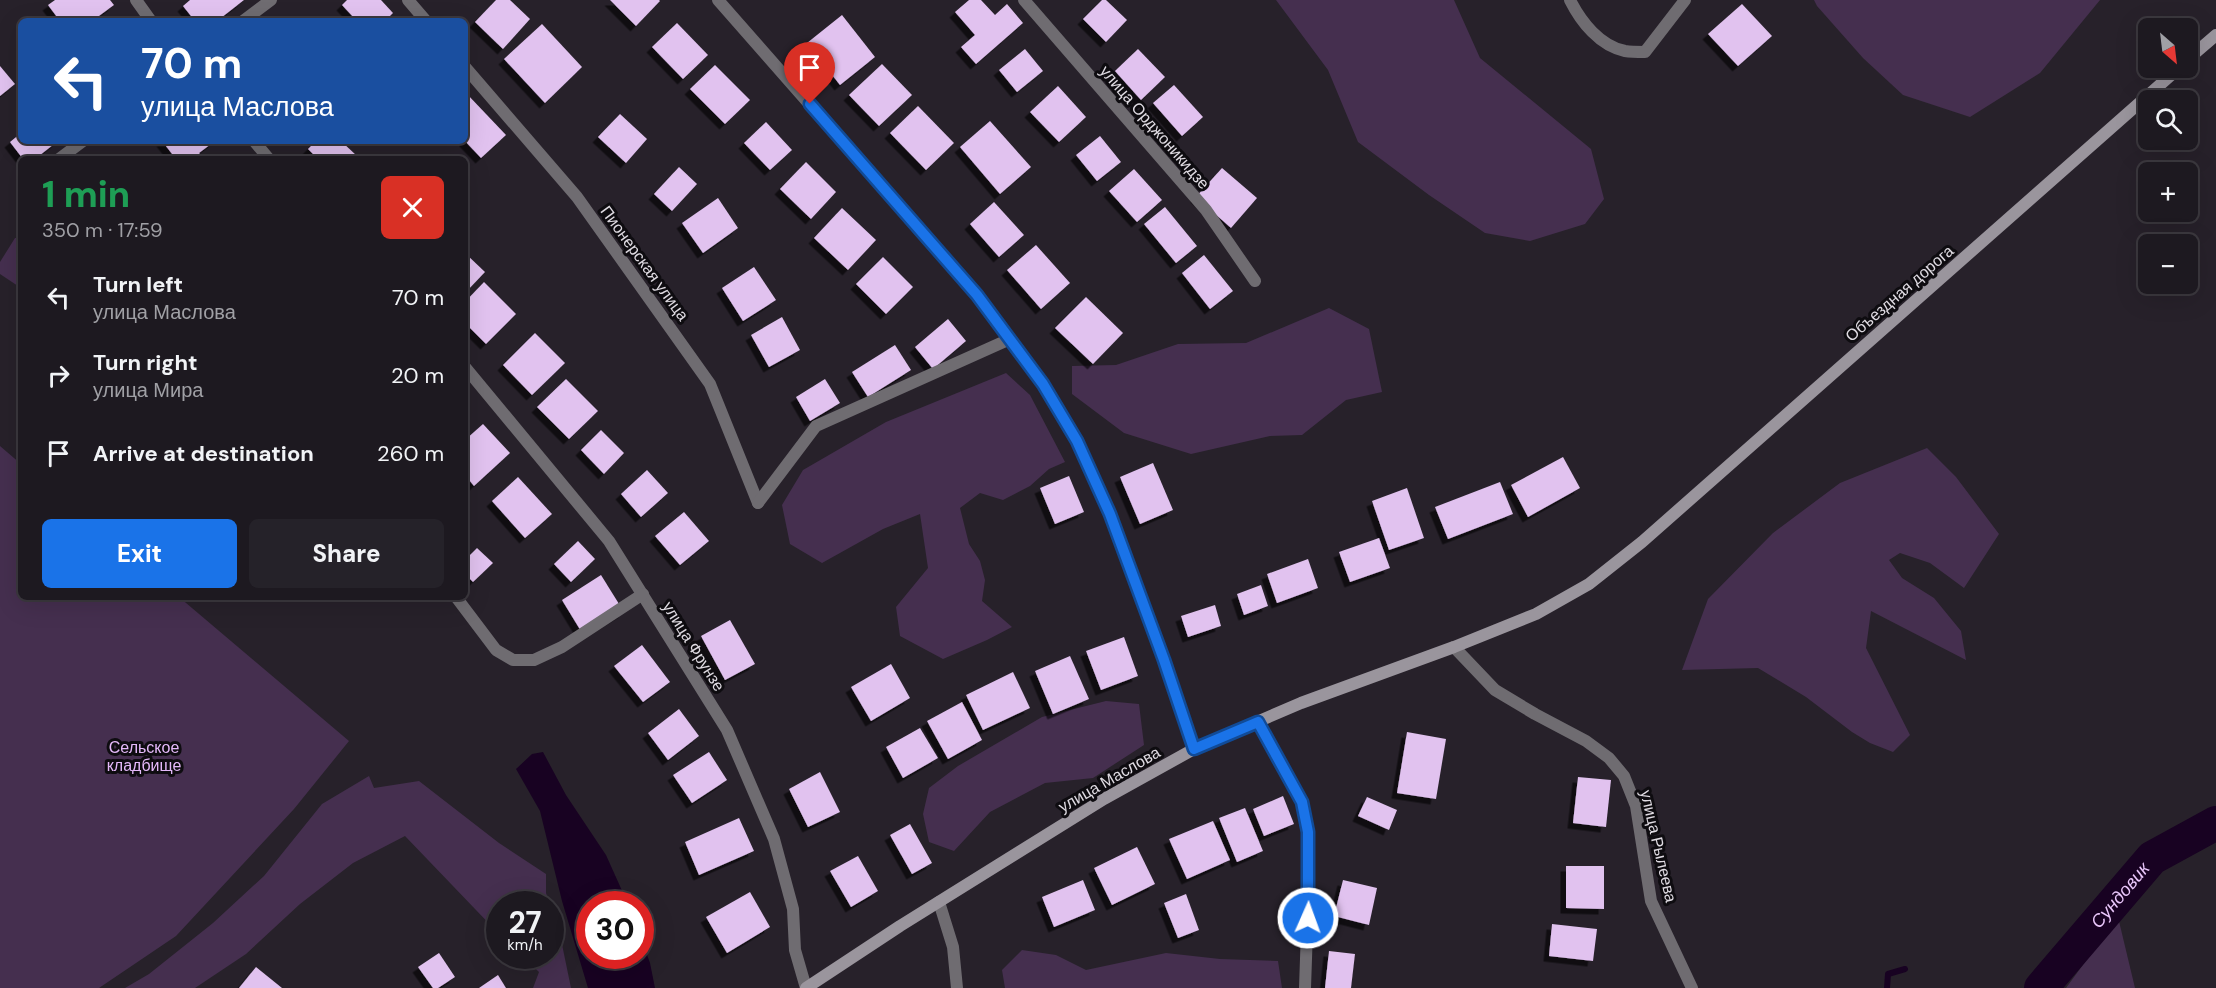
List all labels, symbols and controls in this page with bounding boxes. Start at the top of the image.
north arrow [2138,18,2198,78]
map controls [2138,18,2198,294]
text: 70 m [141,36,242,91]
icon: left [42,42,120,120]
pin [784,42,835,104]
icon: arrive [793,51,826,84]
street label: улица Орджоникидзе [1095,61,1214,194]
text: улица Маслова [141,89,334,124]
button: search [2138,90,2198,150]
button: + [2138,162,2198,222]
text: 1 min [42,171,130,218]
button: close [381,176,444,239]
street label: Пионерская улица [596,202,693,325]
text: 350 m · 17:59 [42,217,163,243]
button: − [2138,234,2198,294]
street label: Объездная дорога [1841,240,1958,346]
text: Turn left [93,270,183,299]
icon: left [42,281,75,314]
text: 70 m [392,283,444,312]
text: улица Маслова [93,299,236,325]
text: Turn right [93,348,198,377]
icon: right [42,359,75,392]
text: 20 m [391,361,444,390]
text: улица Мира [93,377,203,403]
icon: arrive [42,437,75,470]
text: Arrive at destination [93,439,314,468]
text: 260 m [377,439,444,468]
button: Exit [42,519,237,588]
button: Share [249,519,444,588]
street label: улица Фрунзе [658,597,730,695]
park label: Сельское кладбище [107,737,181,776]
street label: улица Маслова [1055,742,1164,817]
street label: улица Рылеева [1635,788,1682,904]
water label: Сундовик [2085,856,2156,933]
position arrow [1276,886,1340,950]
speed limit sign: 30 [576,891,654,969]
text: 27 [508,903,542,942]
text: km/h [507,935,543,955]

